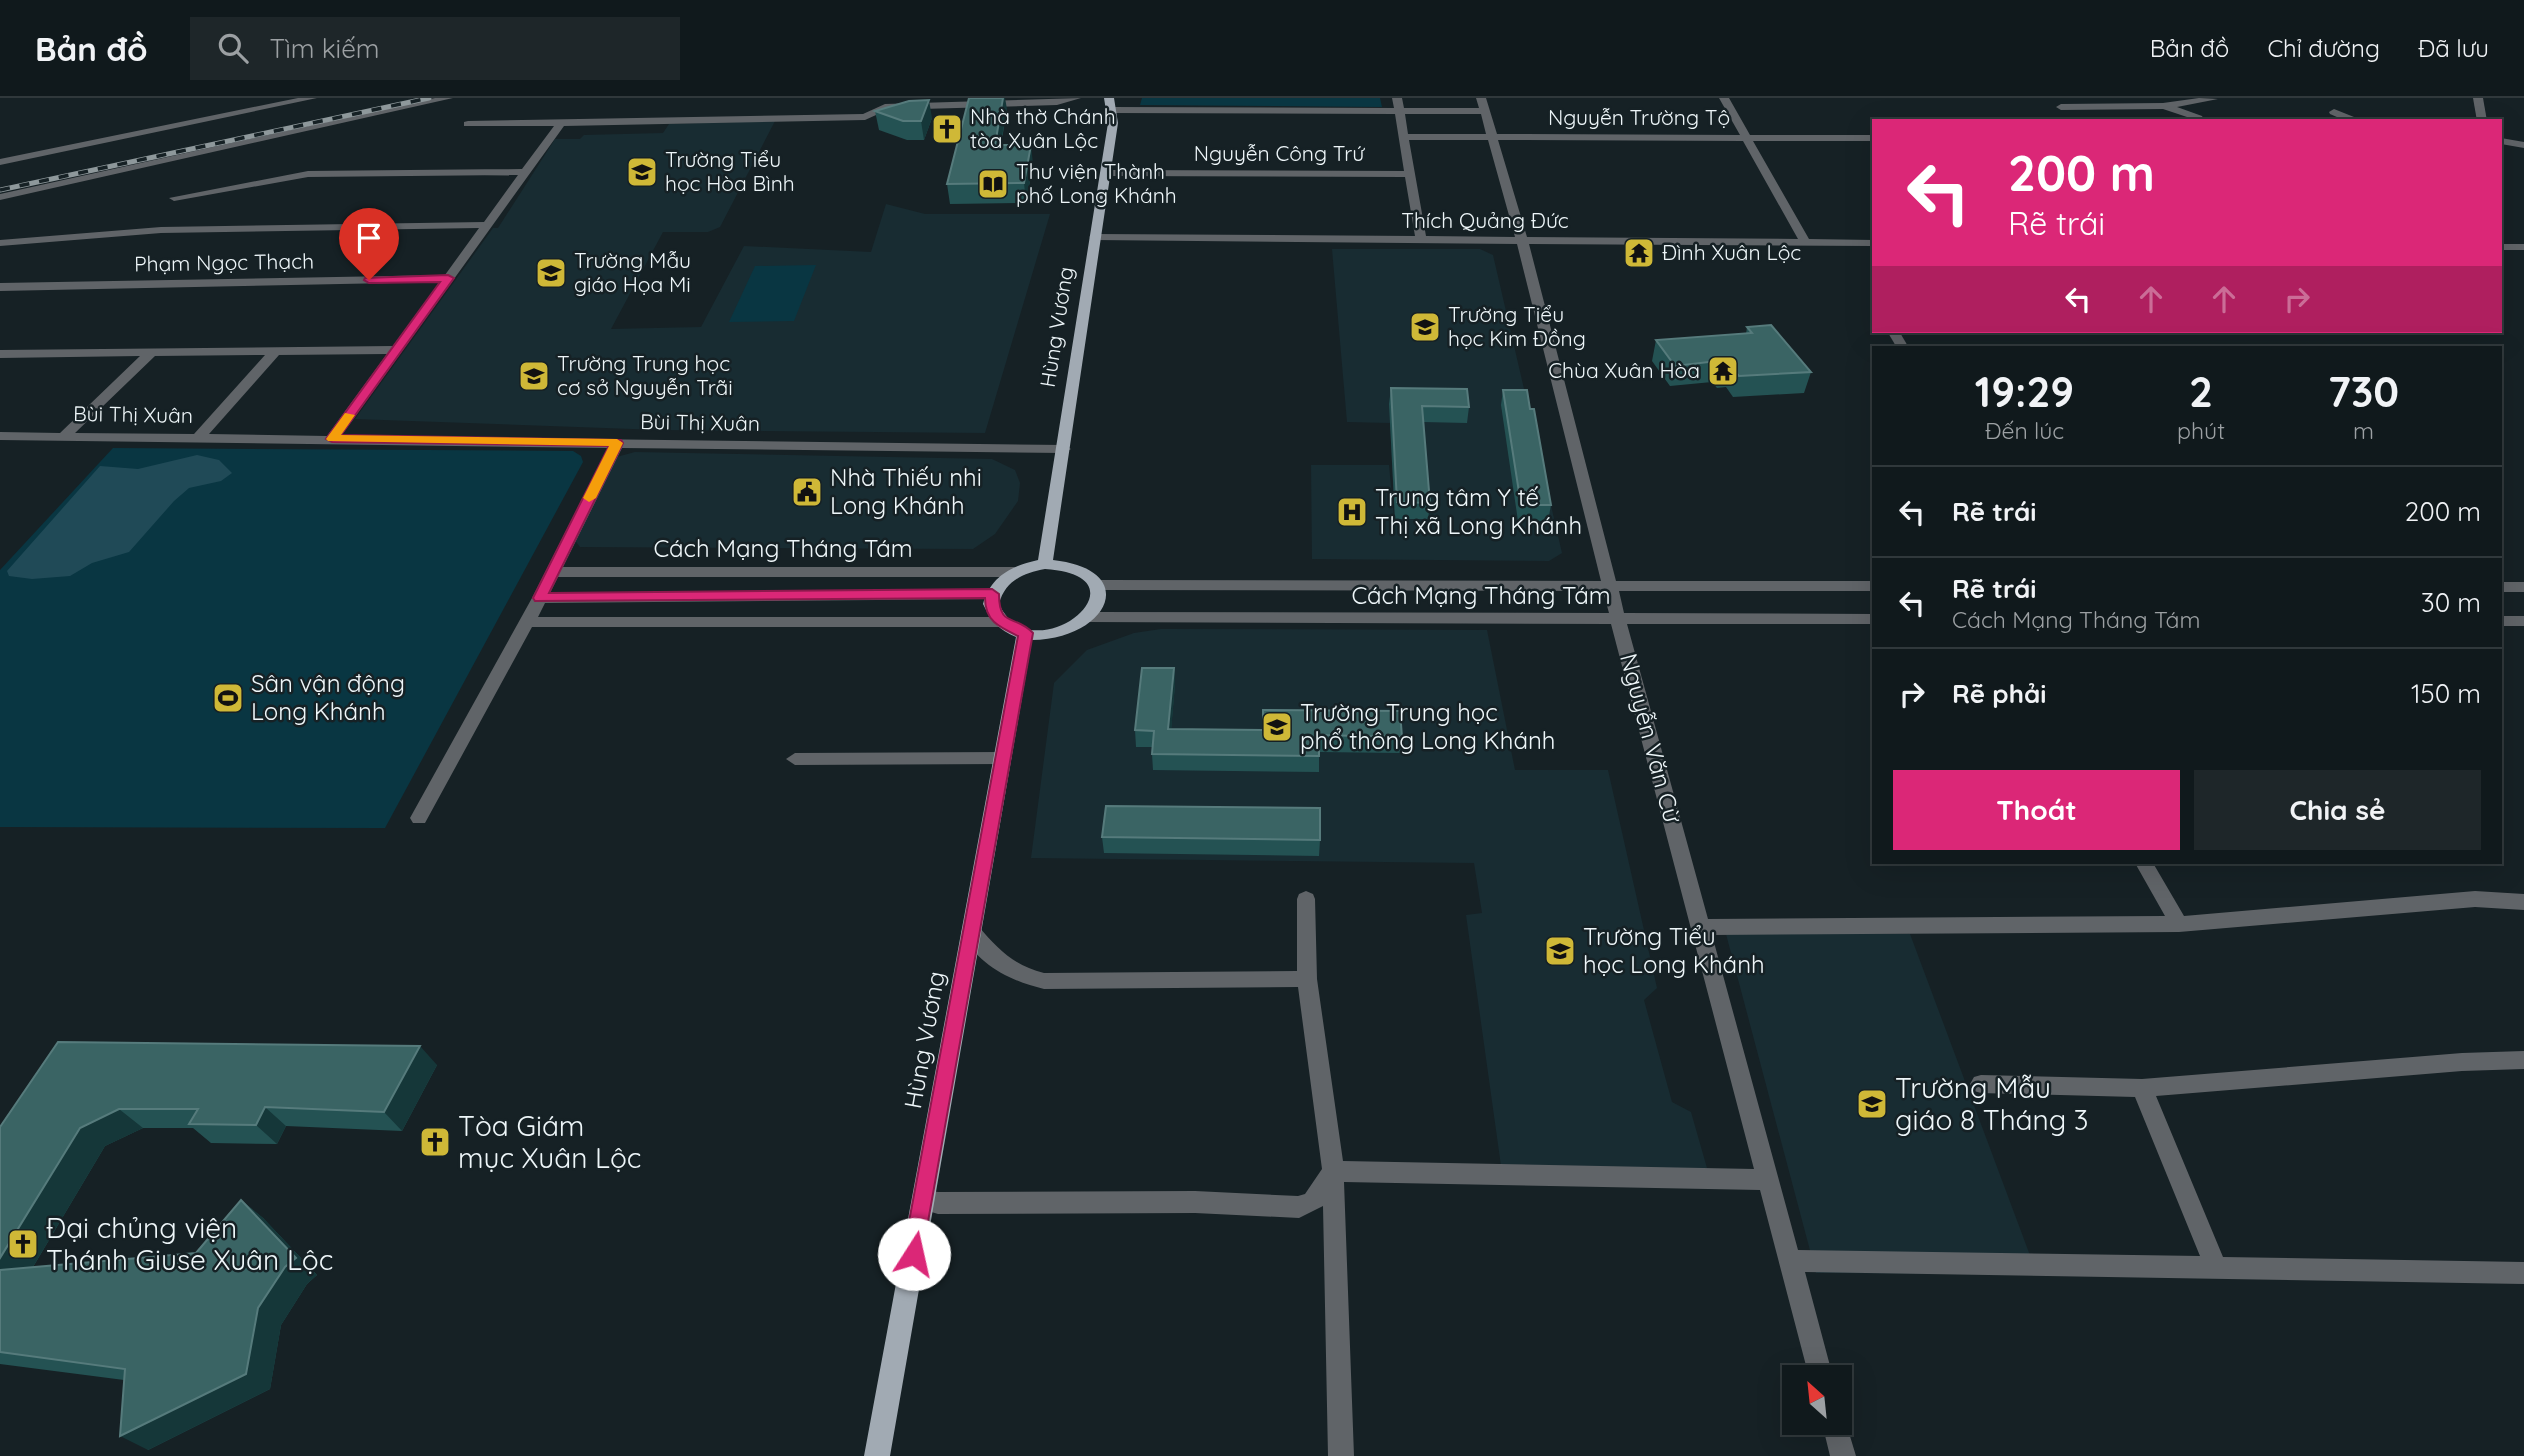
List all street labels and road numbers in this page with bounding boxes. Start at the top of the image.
street label: Nguyễn Trường Tộ [1548,104,1730,130]
street label: Nguyễn Công Trứ [1194,140,1365,166]
street label: Thích Quảng Đức [1401,207,1569,233]
street label: Phạm Ngọc Thạch [134,247,314,277]
street label: Hùng Vương [1034,265,1078,389]
street label: Bùi Thị Xuân [73,400,193,428]
street label: Bùi Thị Xuân [640,408,760,436]
street label: Cách Mạng Tháng Tám [653,533,913,563]
street label: Cách Mạng Tháng Tám [1351,580,1611,610]
street label: Nguyễn Văn Cừ [1614,650,1688,827]
street label: Hùng Vương [897,969,951,1111]

